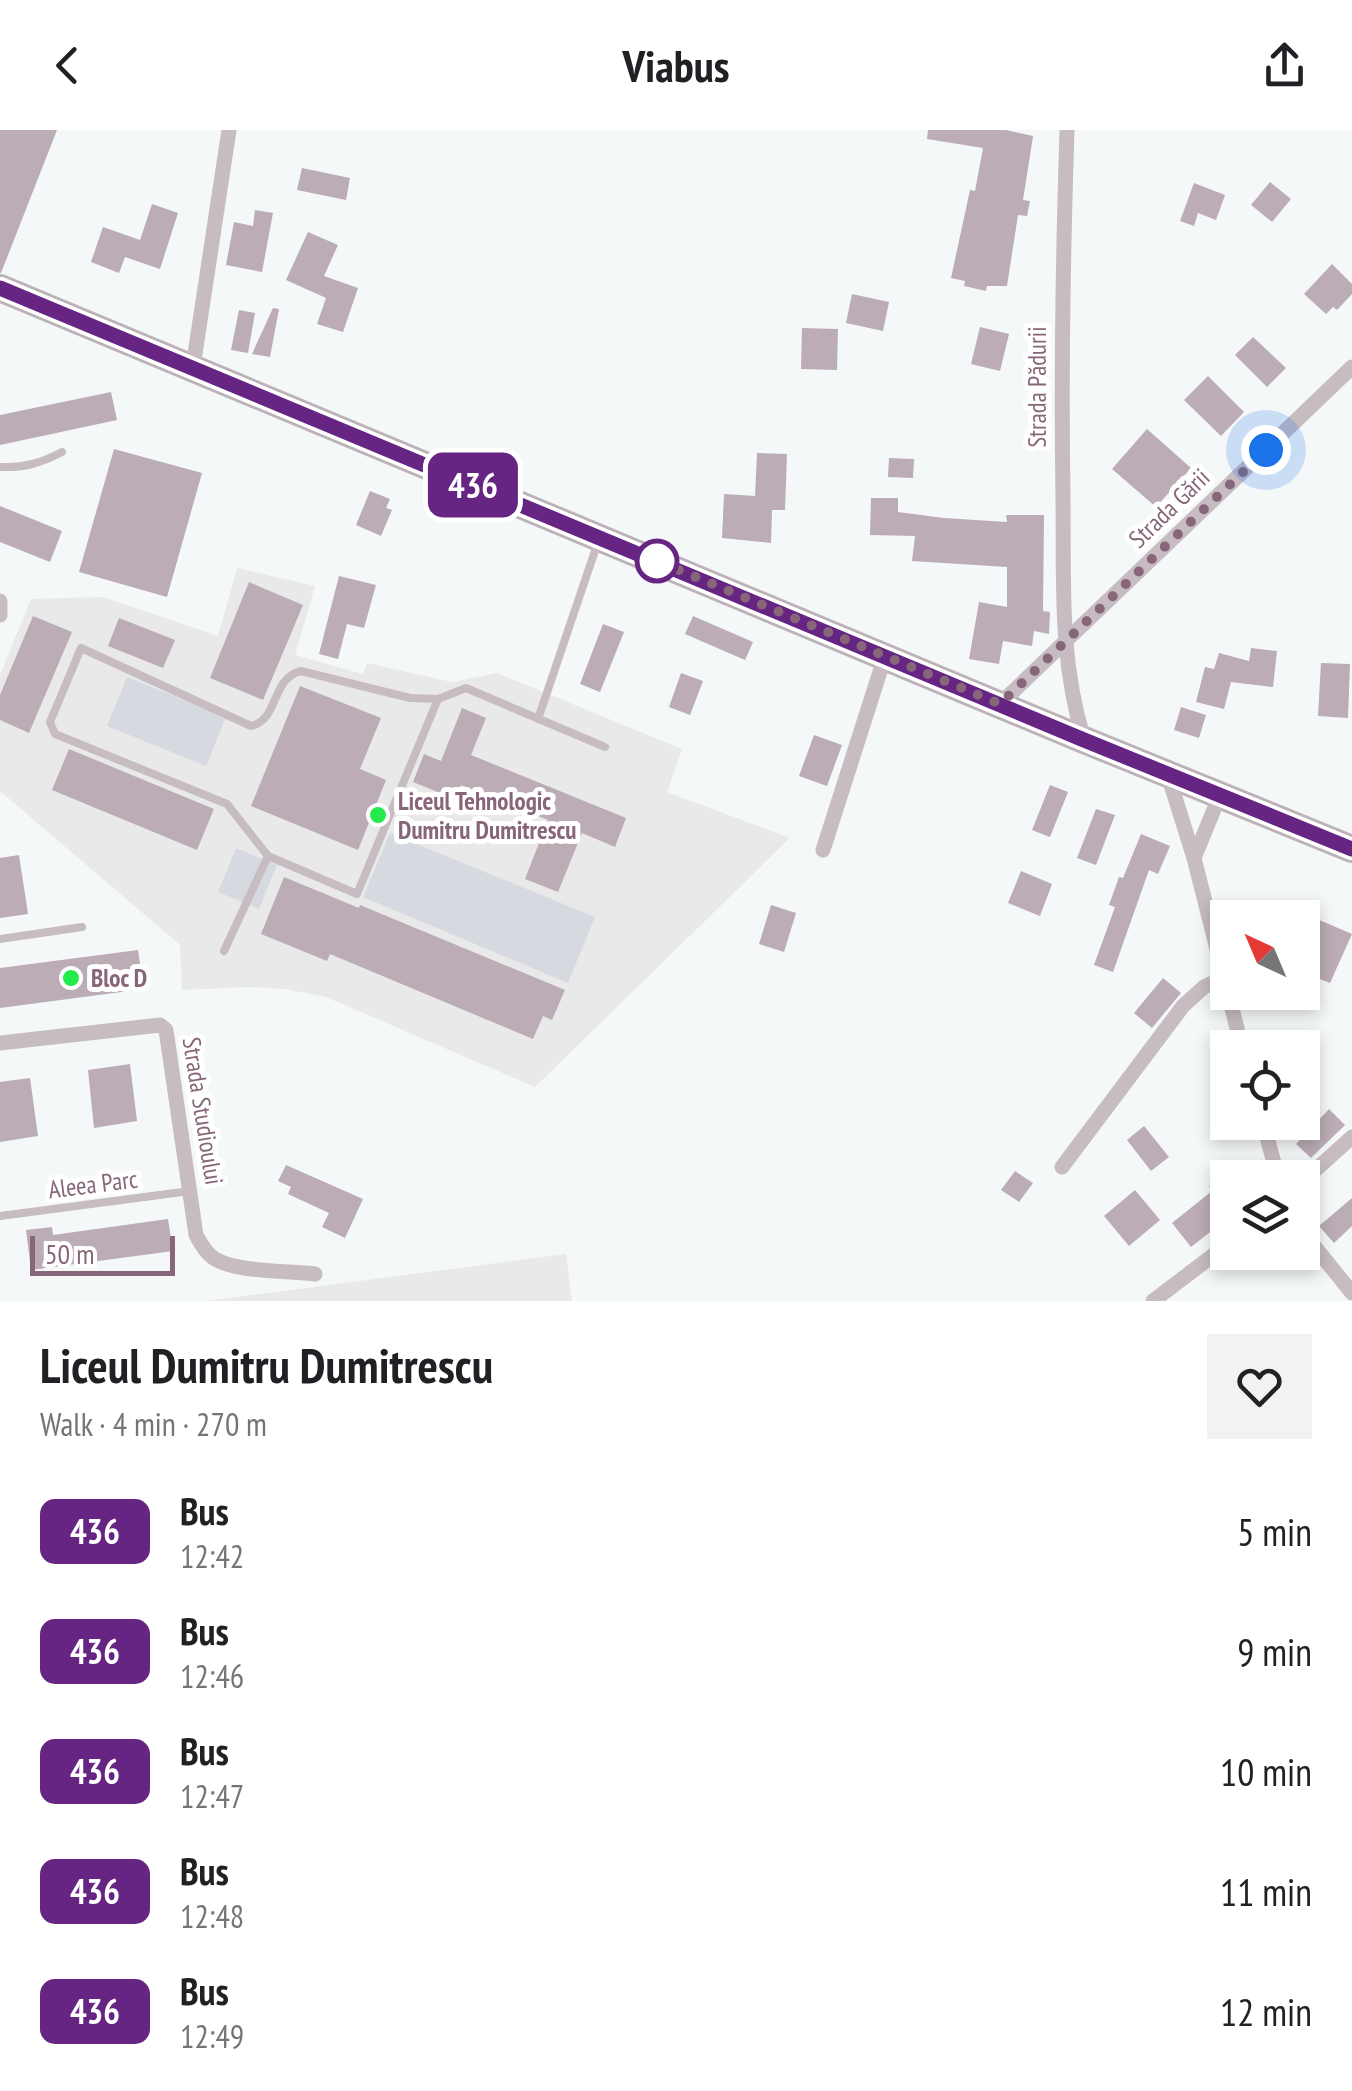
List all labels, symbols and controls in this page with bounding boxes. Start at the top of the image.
text: Viabus [622,36,730,94]
icon: back [40,38,95,93]
icon: share [1257,38,1312,93]
street label: Strada Pădurii [1021,326,1053,448]
your location [1241,425,1291,475]
line badge: 436 [416,452,530,518]
text: 436 [448,462,498,508]
street label: Strada Gării [1122,462,1216,554]
unlabelled marker [636,540,678,582]
place label: Liceul Tehnologic Dumitru Dumitrescu [398,785,576,846]
marker: Liceul Tehnologic Dumitru Dumitrescu [367,804,389,826]
north arrow [1210,900,1320,1010]
map controls [1210,900,1320,1270]
place label: Bloc D [91,962,147,994]
marker: Bloc D [60,967,82,989]
button: locate [1210,1030,1320,1140]
street label: Strada Studioului [176,1035,230,1187]
button: layers [1210,1160,1320,1270]
street label: Aleea Parc [47,1163,140,1205]
scale bar [30,1231,175,1276]
text: 50 m [45,1235,94,1272]
text: Liceul Dumitru Dumitrescu [40,1334,493,1396]
button: heart [1207,1334,1312,1439]
text: Walk · 4 min · 270 m [40,1403,267,1445]
text: Bus [180,1486,229,1535]
text: 5 min [1237,1507,1312,1556]
text: 436 [70,1508,120,1554]
text: 12:42 [180,1535,244,1577]
text: Bus [180,1606,229,1655]
text: 9 min [1237,1627,1312,1676]
text: 436 [70,1628,120,1674]
text: 12:46 [180,1655,244,1697]
text: Bus [180,1726,229,1775]
text: 10 min [1220,1747,1312,1796]
text: 436 [70,1748,120,1794]
text: 12:47 [180,1775,244,1817]
text: Bus [180,1846,229,1895]
text: 11 min [1220,1867,1312,1916]
text: 436 [70,1868,120,1914]
text: 12:48 [180,1895,244,1937]
text: Bus [180,1966,229,2015]
text: 12 min [1220,1987,1312,2036]
text: 436 [70,1988,120,2034]
text: 12:49 [180,2015,244,2057]

